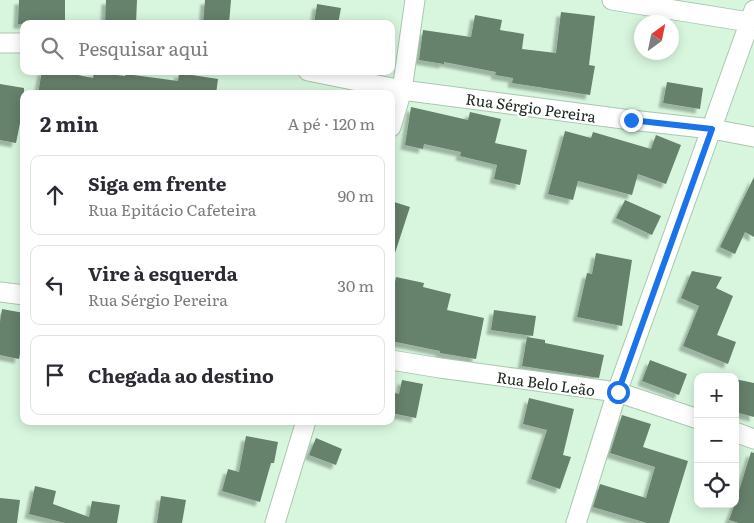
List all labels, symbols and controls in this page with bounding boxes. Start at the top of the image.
north arrow [634,15,679,60]
search box [20,20,395,75]
icon: search [38,34,66,62]
text: Pesquisar aqui [78,34,208,62]
street label: Rua Sérgio Pereira [464,86,598,128]
text: 2 min [40,107,99,138]
route end [620,109,643,132]
text: A pé · 120 m [288,111,375,135]
text: Siga em frente [88,169,226,197]
icon: ahead [41,181,69,209]
text: 90 m [338,183,374,207]
text: Rua Epitácio Cafeteira [88,197,256,221]
text: Vire à esquerda [88,259,238,287]
icon: left [41,271,69,299]
text: 30 m [337,273,374,297]
text: Rua Sérgio Pereira [88,287,228,311]
icon: arrive [41,361,69,389]
text: Chegada ao destino [88,361,274,389]
street label: Rua Belo Leão [495,365,597,401]
map controls [694,373,739,508]
button: + [694,373,739,418]
route start [607,381,630,404]
button: − [694,418,739,463]
button: locate [694,463,739,508]

